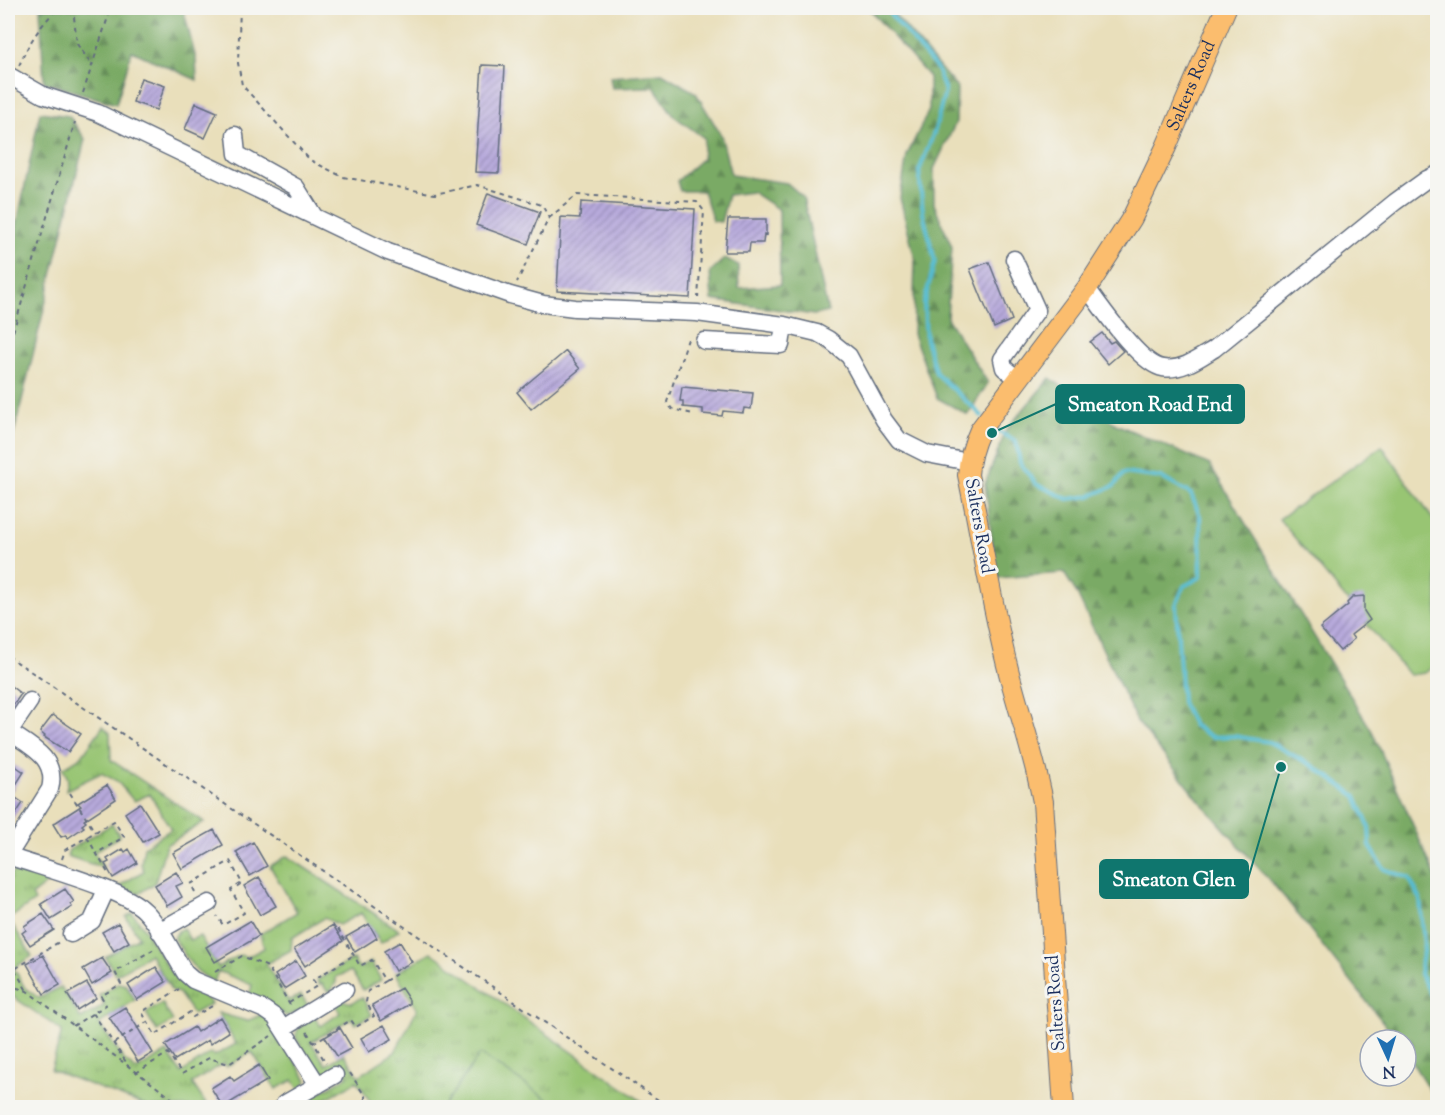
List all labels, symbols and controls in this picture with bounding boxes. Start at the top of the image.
street label: Salters Road [1161,37,1223,136]
callout: Smeaton Road End [1056,385,1244,423]
text: Smeaton Road End [1068,392,1233,421]
street label: Salters Road [957,476,999,576]
callout: Smeaton Glen [1100,860,1248,898]
text: Smeaton Glen [1112,867,1236,896]
street label: Salters Road [1041,954,1073,1052]
north arrow [1358,1028,1418,1088]
text: N [1381,1059,1396,1082]

